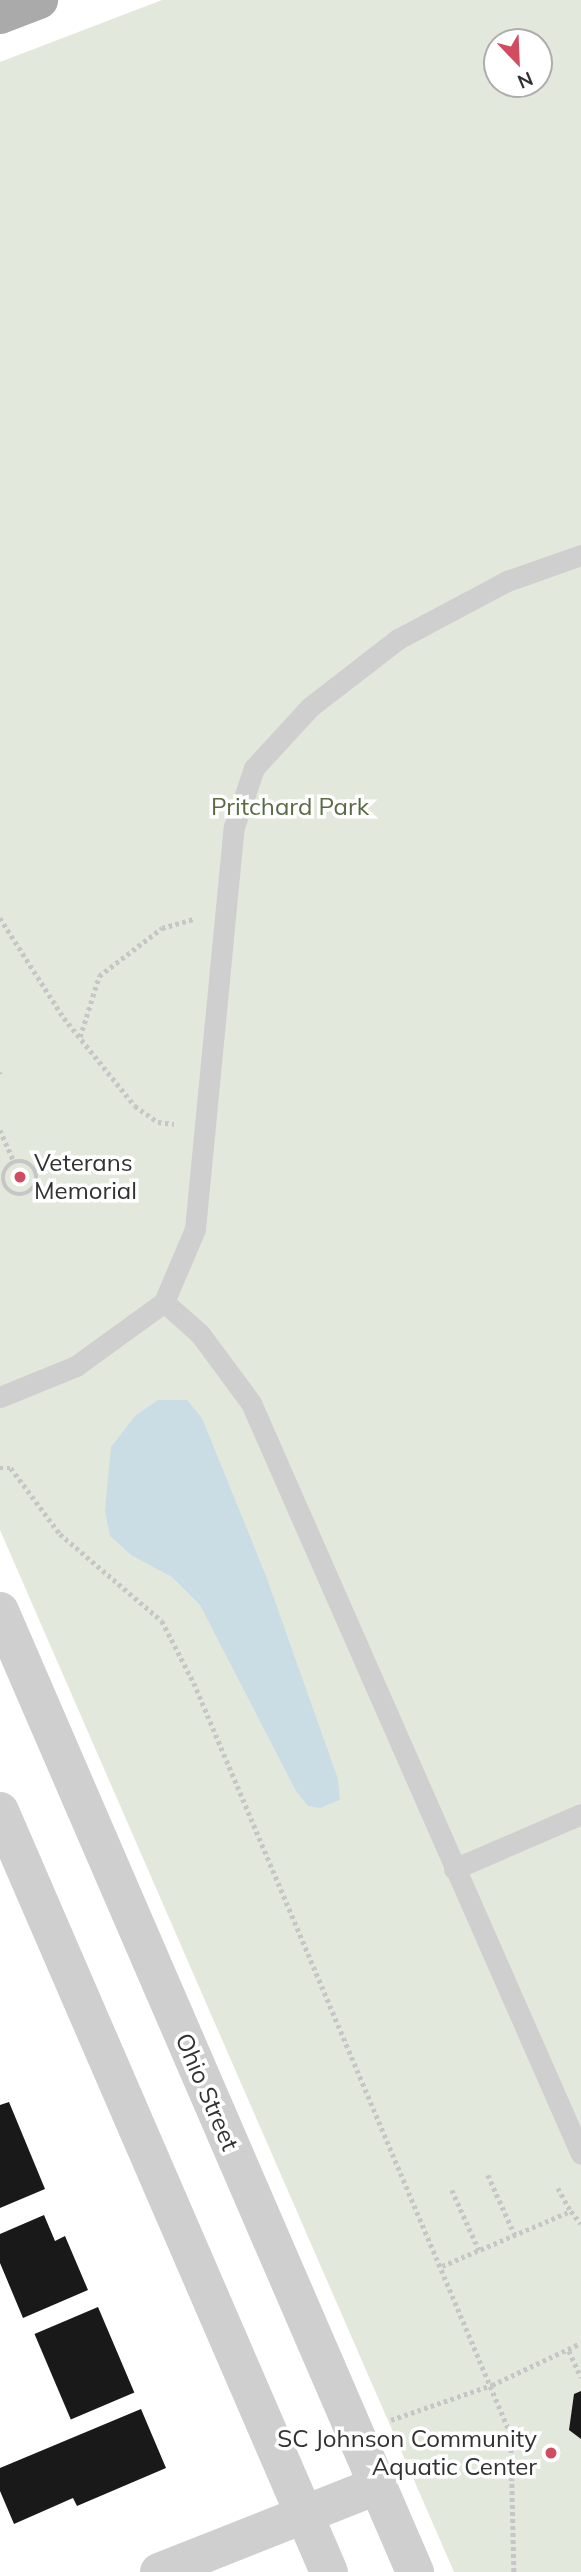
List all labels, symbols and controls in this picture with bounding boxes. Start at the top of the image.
north arrow [483,28,553,98]
text: N [514,67,537,94]
park label: Pritchard Park [211,793,369,821]
place label: Veterans Memorial [34,1149,137,1205]
marker: Veterans Memorial [12,1169,28,1185]
street label: Ohio Street [169,2029,245,2155]
place label: SC Johnson Community Aquatic Center [277,2425,537,2481]
marker: SC Johnson Community Aquatic Center [543,2445,559,2461]

